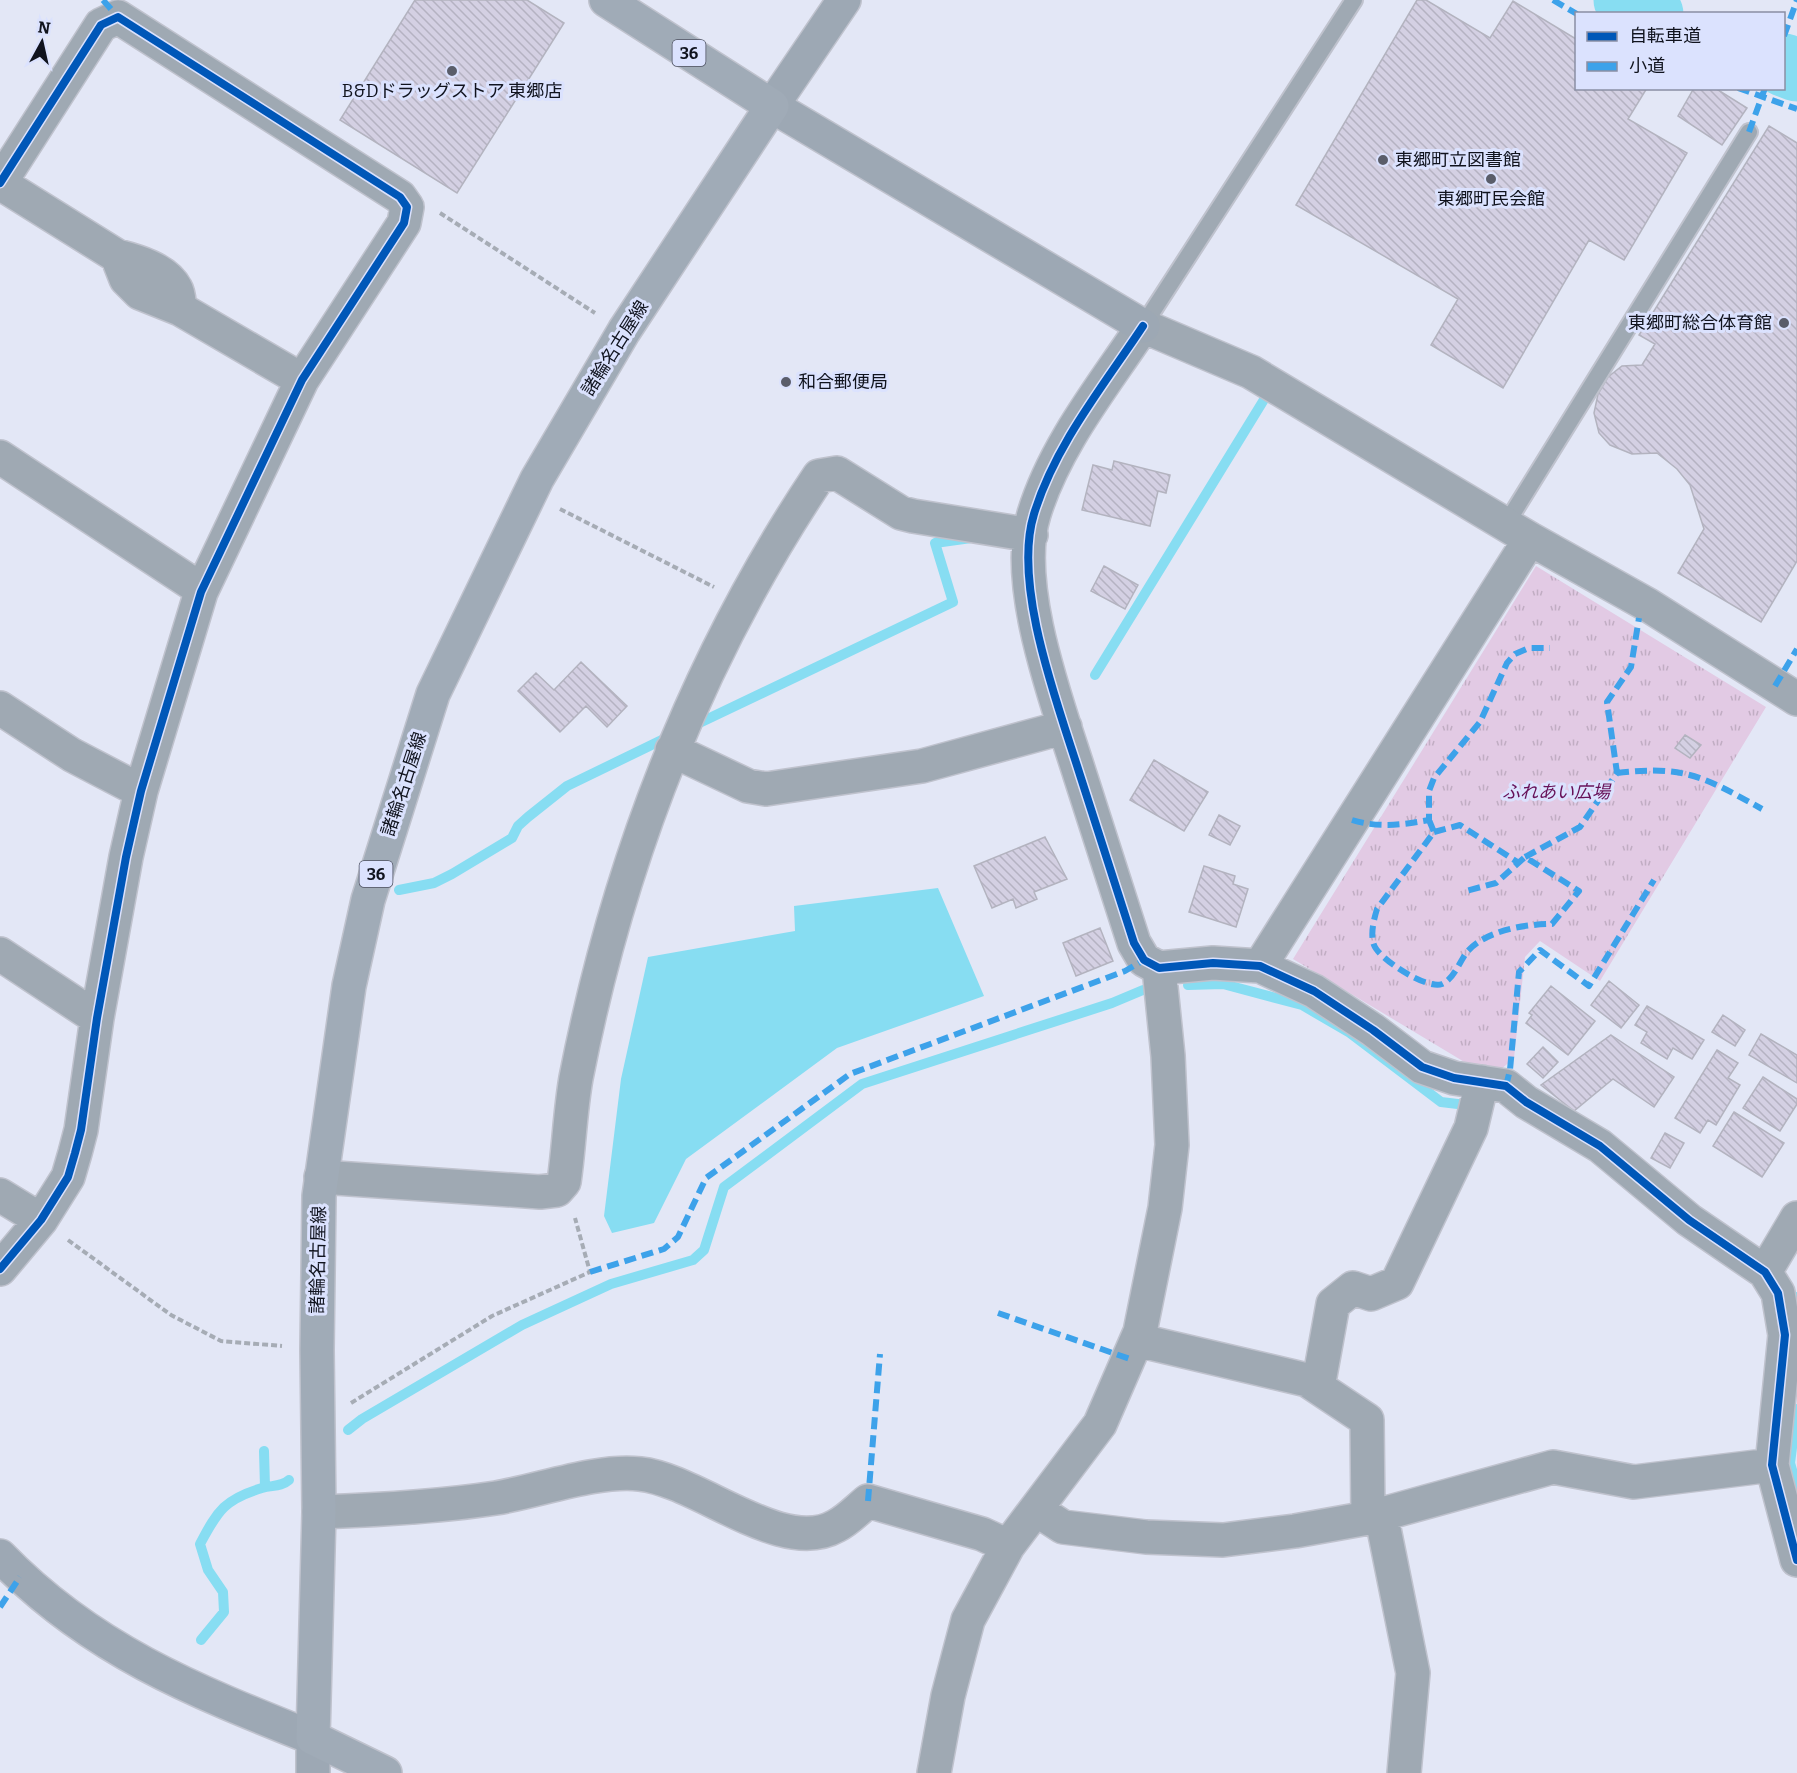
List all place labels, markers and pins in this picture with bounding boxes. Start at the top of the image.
marker: B&Dドラッグストア 東郷店 [445,64,459,78]
place label: B&Dドラッグストア 東郷店 [342,80,562,102]
place label: 東郷町立図書館 [1395,149,1521,171]
marker: 東郷町立図書館 [1376,153,1390,167]
marker: 東郷町民会館 [1484,172,1498,186]
place label: 東郷町民会館 [1437,188,1545,210]
place label: 東郷町総合体育館 [1628,312,1772,334]
marker: 東郷町総合体育館 [1777,316,1791,330]
place label: 和合郵便局 [798,371,888,393]
marker: 和合郵便局 [779,375,793,389]

